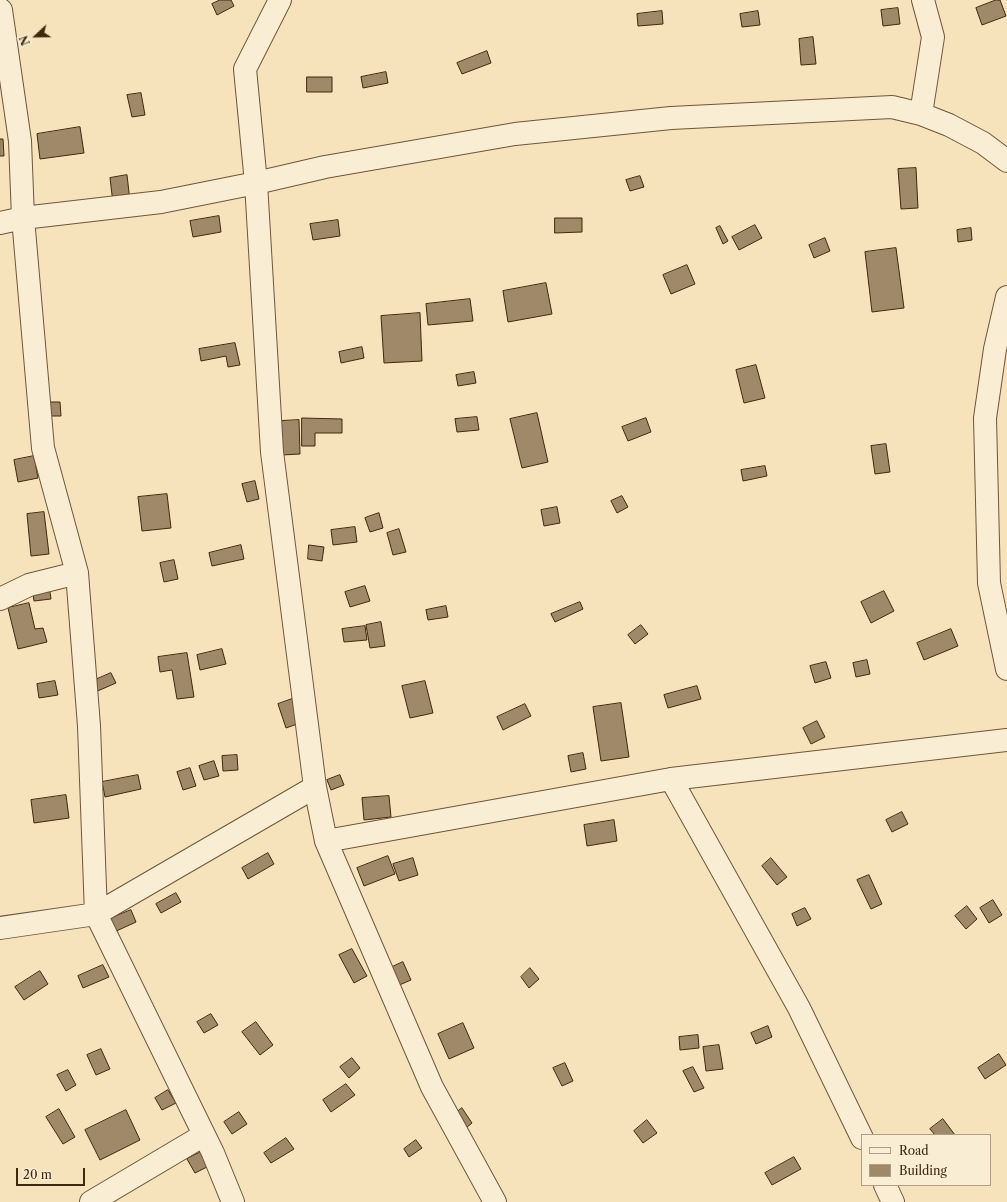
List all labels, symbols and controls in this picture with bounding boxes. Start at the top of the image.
north arrow [16,16,56,56]
text: N [17,33,33,48]
legend [861,1134,991,1186]
text: Road [899,1143,929,1158]
scale bar [18,1160,87,1186]
text: Building [899,1163,947,1178]
text: 20 m [23,1167,52,1182]

